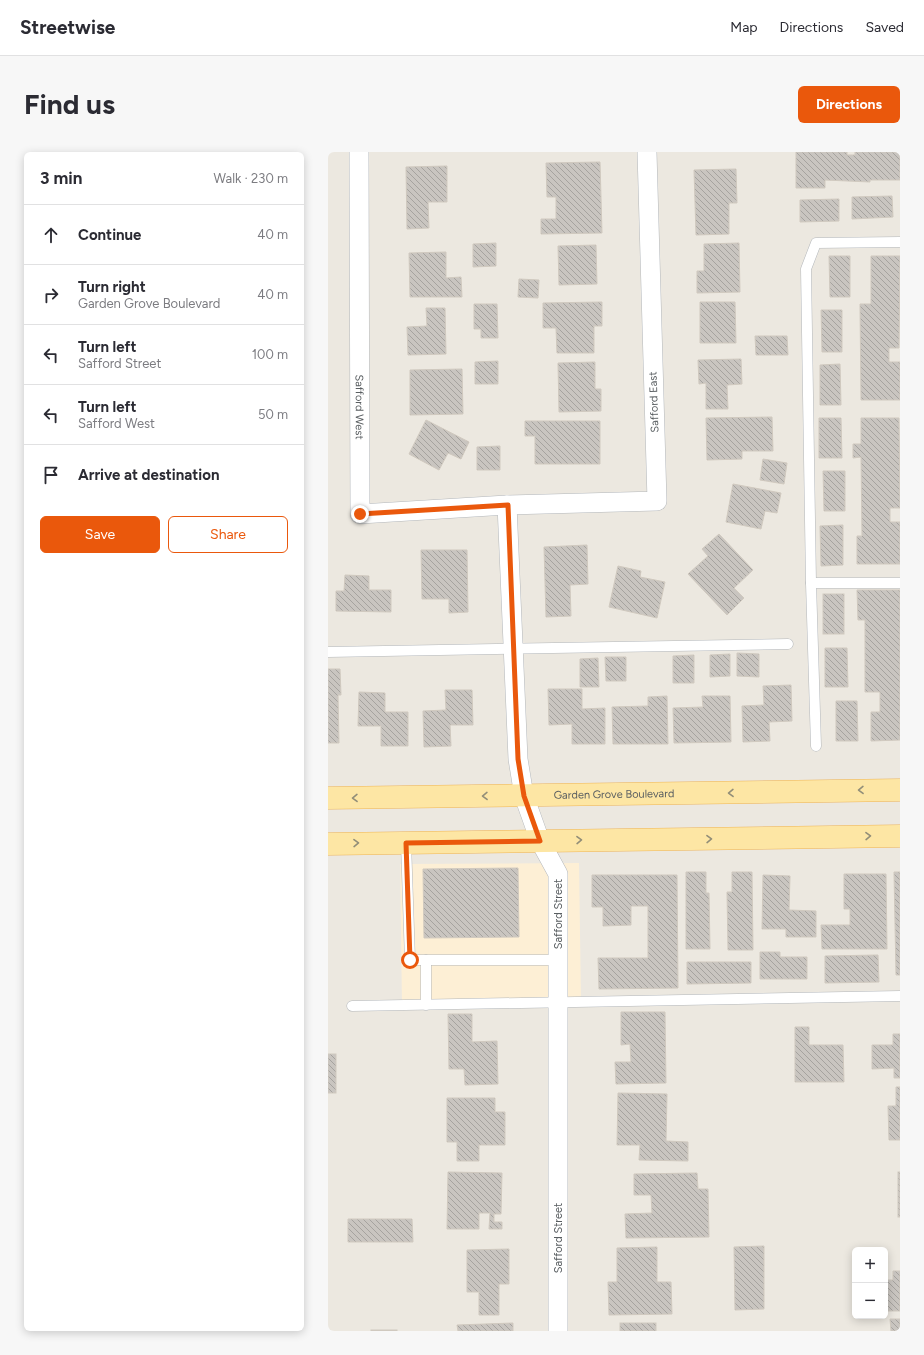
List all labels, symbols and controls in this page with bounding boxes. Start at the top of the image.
text: Streetwise [20,16,115,39]
text: Map [730,19,758,36]
text: Directions [780,19,843,36]
text: Saved [865,19,904,36]
button: Directions [798,86,900,123]
text: Find us [24,87,115,121]
text: 3 min [40,168,82,188]
text: Walk · 230 m [214,171,288,186]
icon: ahead [40,224,62,246]
text: Continue [78,226,141,244]
text: 40 m [257,227,288,242]
text: Turn right [78,278,146,296]
icon: right [40,284,62,306]
text: 40 m [257,287,288,302]
text: Garden Grove Boulevard [78,296,220,311]
text: Turn left [78,338,136,356]
icon: left [40,344,62,366]
text: 100 m [252,347,288,362]
text: Safford Street [78,356,161,371]
street label: Safford East [646,371,662,433]
street label: Safford West [353,374,366,440]
text: Turn left [78,398,136,416]
icon: left [40,404,62,426]
text: 50 m [258,407,288,422]
text: Safford West [78,416,155,431]
icon: arrive [40,464,62,486]
text: Arrive at destination [78,466,219,484]
route end [351,505,369,523]
button: Save [40,516,160,553]
button: Share [168,516,288,553]
one-way arrow [858,786,864,795]
street label: Garden Grove Boulevard [554,787,674,801]
one-way arrow [728,788,734,797]
one-way arrow [482,792,488,800]
one-way arrow [352,794,358,802]
one-way arrow [865,832,871,840]
one-way arrow [706,834,712,843]
one-way arrow [576,836,582,844]
one-way arrow [353,839,359,848]
street label: Safford Street [552,879,565,949]
route start [401,951,419,969]
street label: Safford Street [552,1203,565,1273]
map controls [852,1247,888,1319]
button: + [852,1247,888,1283]
button: − [852,1283,888,1319]

